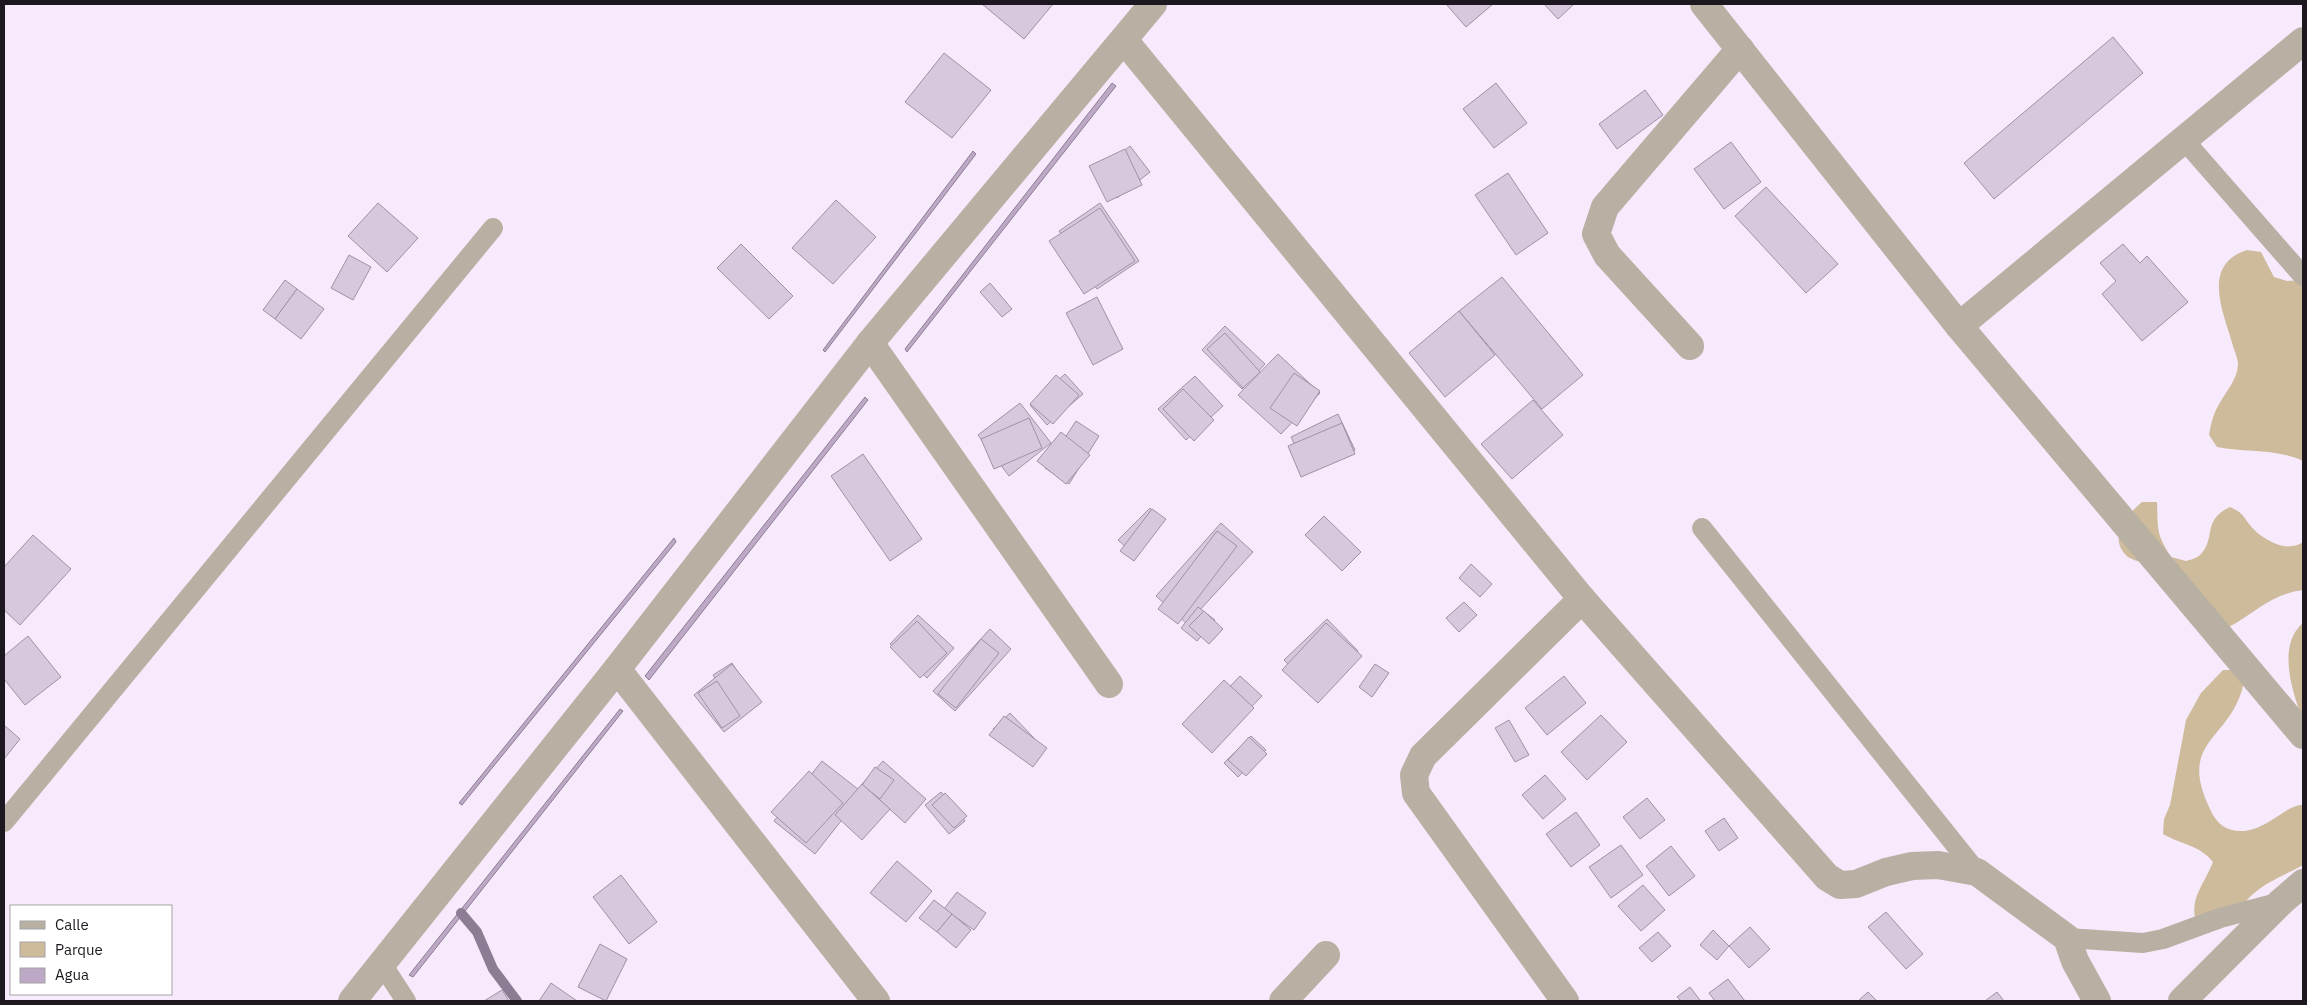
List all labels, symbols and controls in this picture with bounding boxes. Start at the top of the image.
legend [10,905,172,995]
text: Calle [55,915,89,934]
text: Parque [55,940,103,959]
text: Agua [55,965,89,984]

